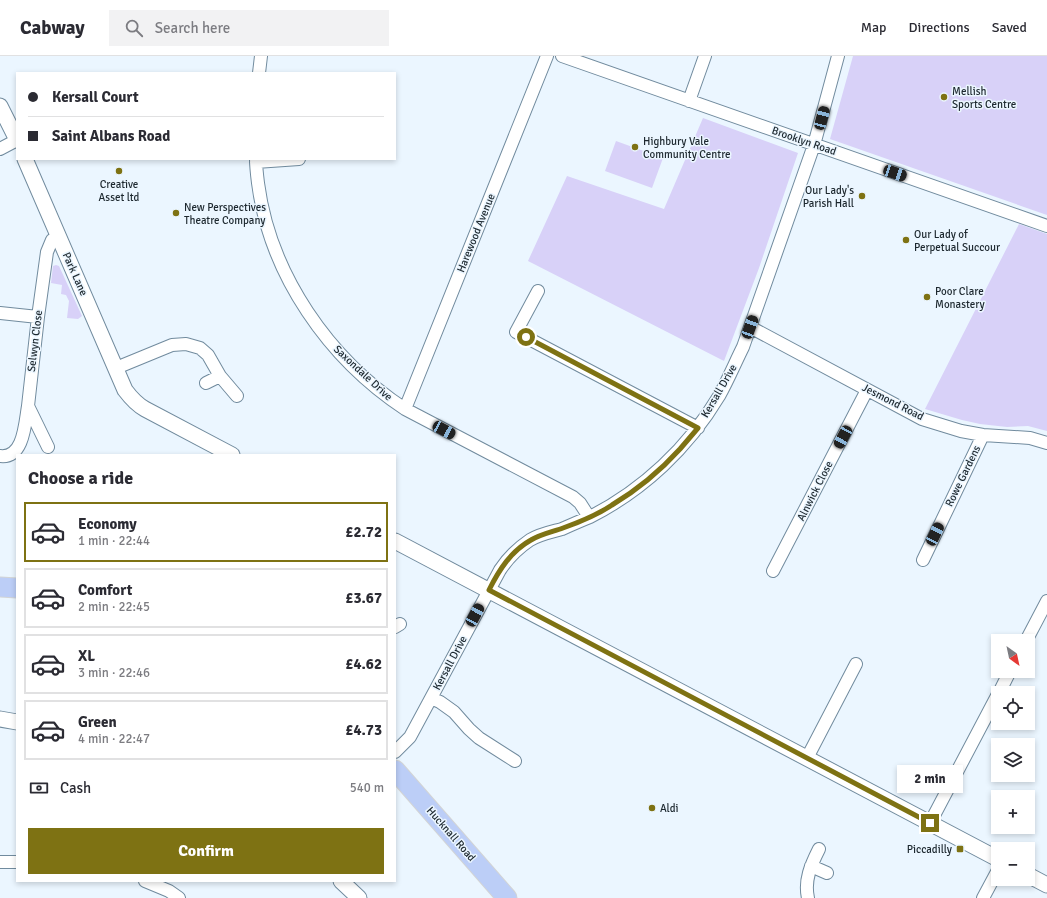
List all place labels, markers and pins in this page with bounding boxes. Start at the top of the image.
place label: Mellish Sports Centre [952,85,1016,111]
marker: Mellish Sports Centre [939,92,949,102]
place label: Highbury Vale Community Centre [643,135,730,161]
marker: Highbury Vale Community Centre [630,142,640,152]
marker: Creative Asset ltd [114,166,124,176]
place label: Creative Asset ltd [99,178,140,204]
place label: Our Lady's Parish Hall [803,184,854,210]
marker: Our Lady's Parish Hall [857,191,867,201]
place label: New Perspectives Theatre Company [184,201,266,227]
marker: New Perspectives Theatre Company [171,208,181,218]
place label: Our Lady of Perpetual Succour [914,228,1000,254]
marker: Our Lady of Perpetual Succour [901,235,911,245]
place label: Poor Clare Monastery [935,285,986,311]
marker: Poor Clare Monastery [922,292,932,302]
place label: Aldi [660,802,679,815]
marker: Aldi [647,803,657,813]
place label: Piccadilly [907,843,953,856]
marker: Piccadilly [955,844,965,854]

